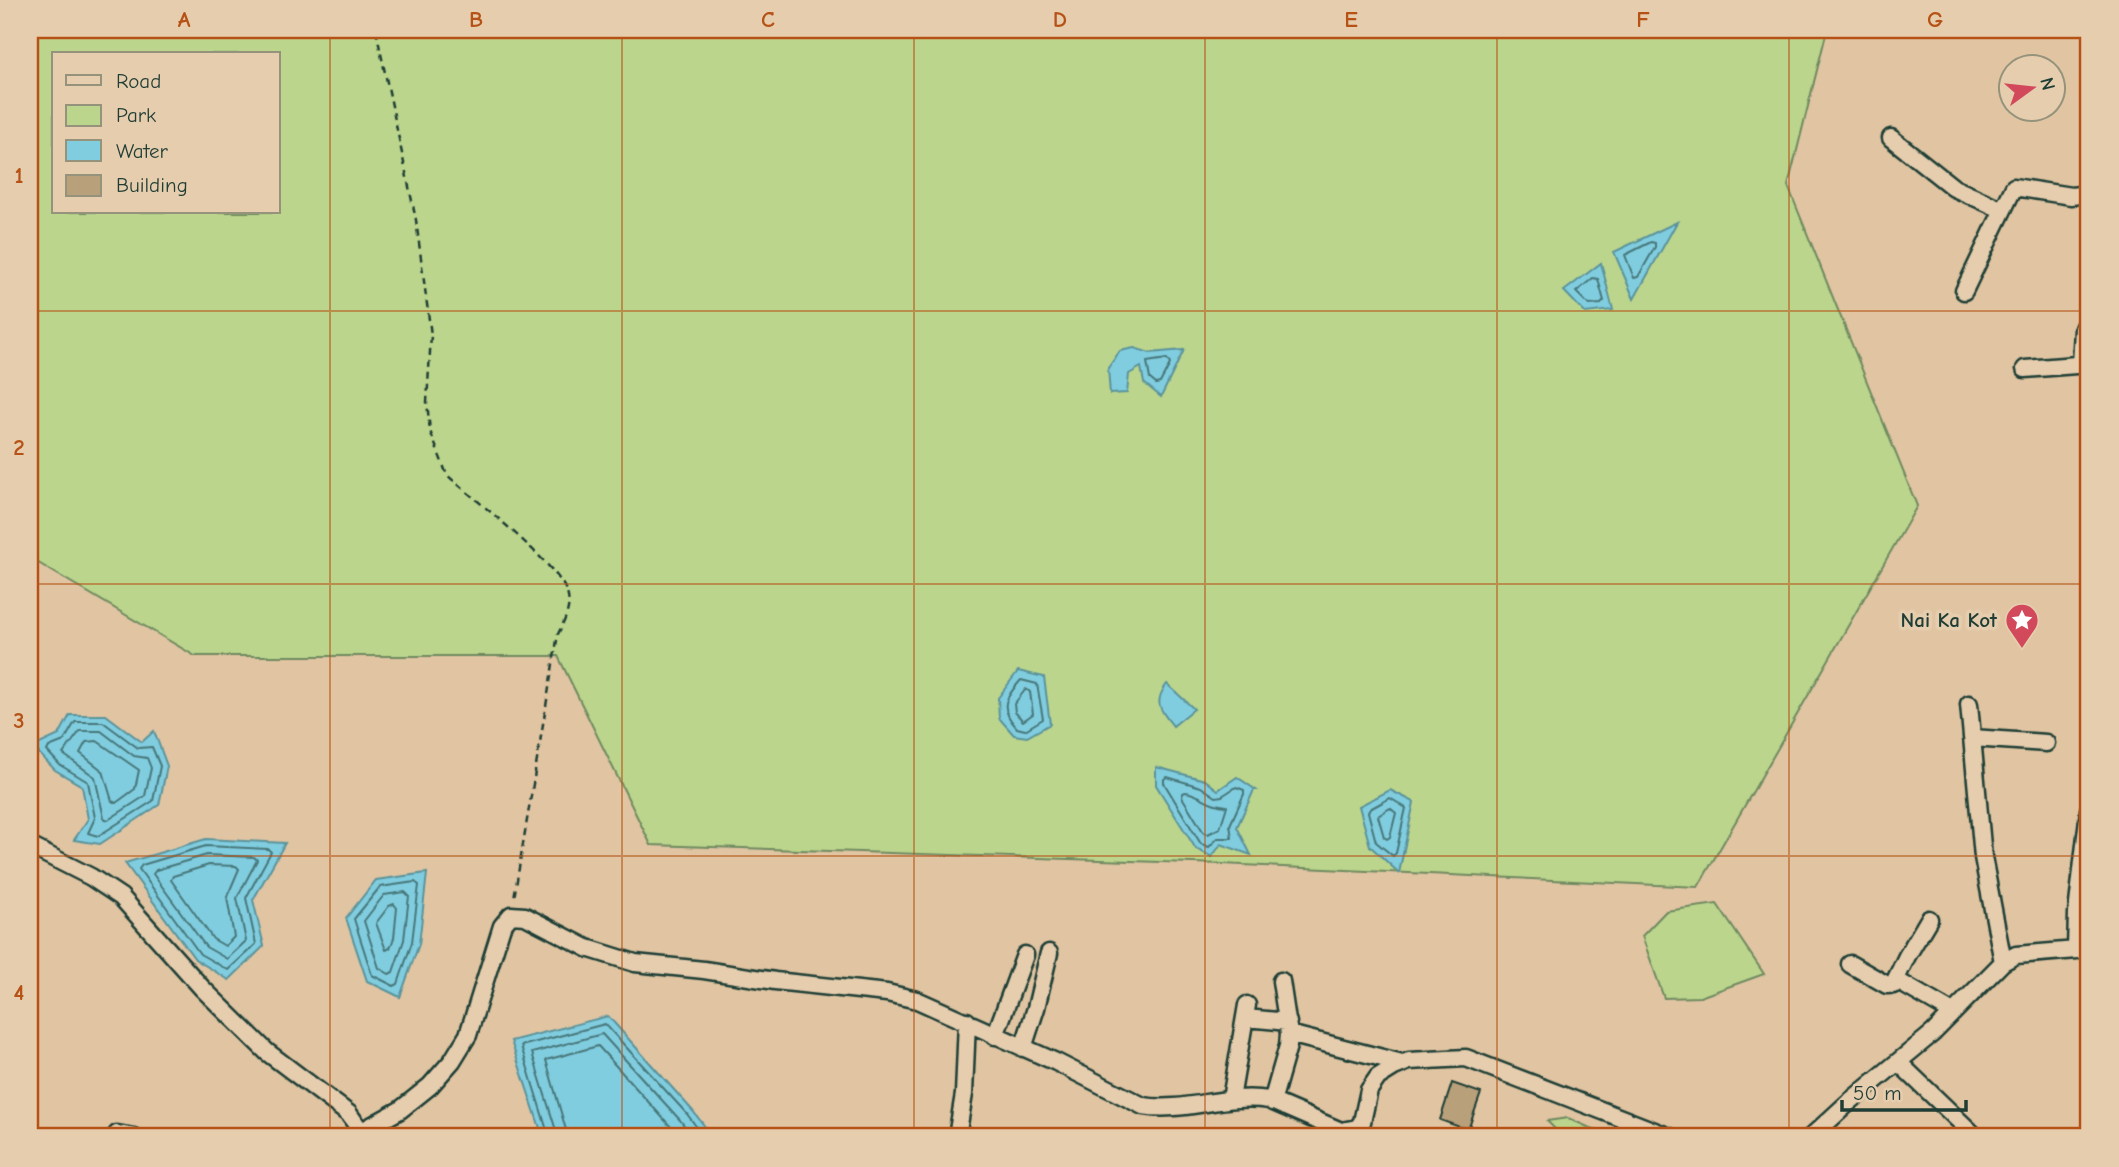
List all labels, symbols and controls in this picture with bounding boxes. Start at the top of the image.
text: A [178,6,191,33]
text: B [469,6,483,33]
text: C [761,6,775,33]
text: D [1053,6,1067,33]
text: E [1344,6,1358,33]
text: F [1636,6,1650,33]
text: G [1927,6,1943,33]
legend [52,52,280,214]
north arrow [1996,52,2066,122]
text: Road [116,69,161,93]
text: N [2035,75,2060,93]
text: Park [116,103,156,127]
text: Water [116,139,169,163]
text: 1 [14,162,24,189]
text: Building [116,173,188,197]
text: 2 [13,434,25,461]
place icon: Nai Ka Kot [2003,601,2041,650]
place label: Nai Ka Kot [1901,608,1998,632]
text: 3 [13,707,25,734]
text: 4 [14,979,25,1006]
scale bar [1842,1069,1967,1113]
text: 50 m [1853,1081,1902,1105]

